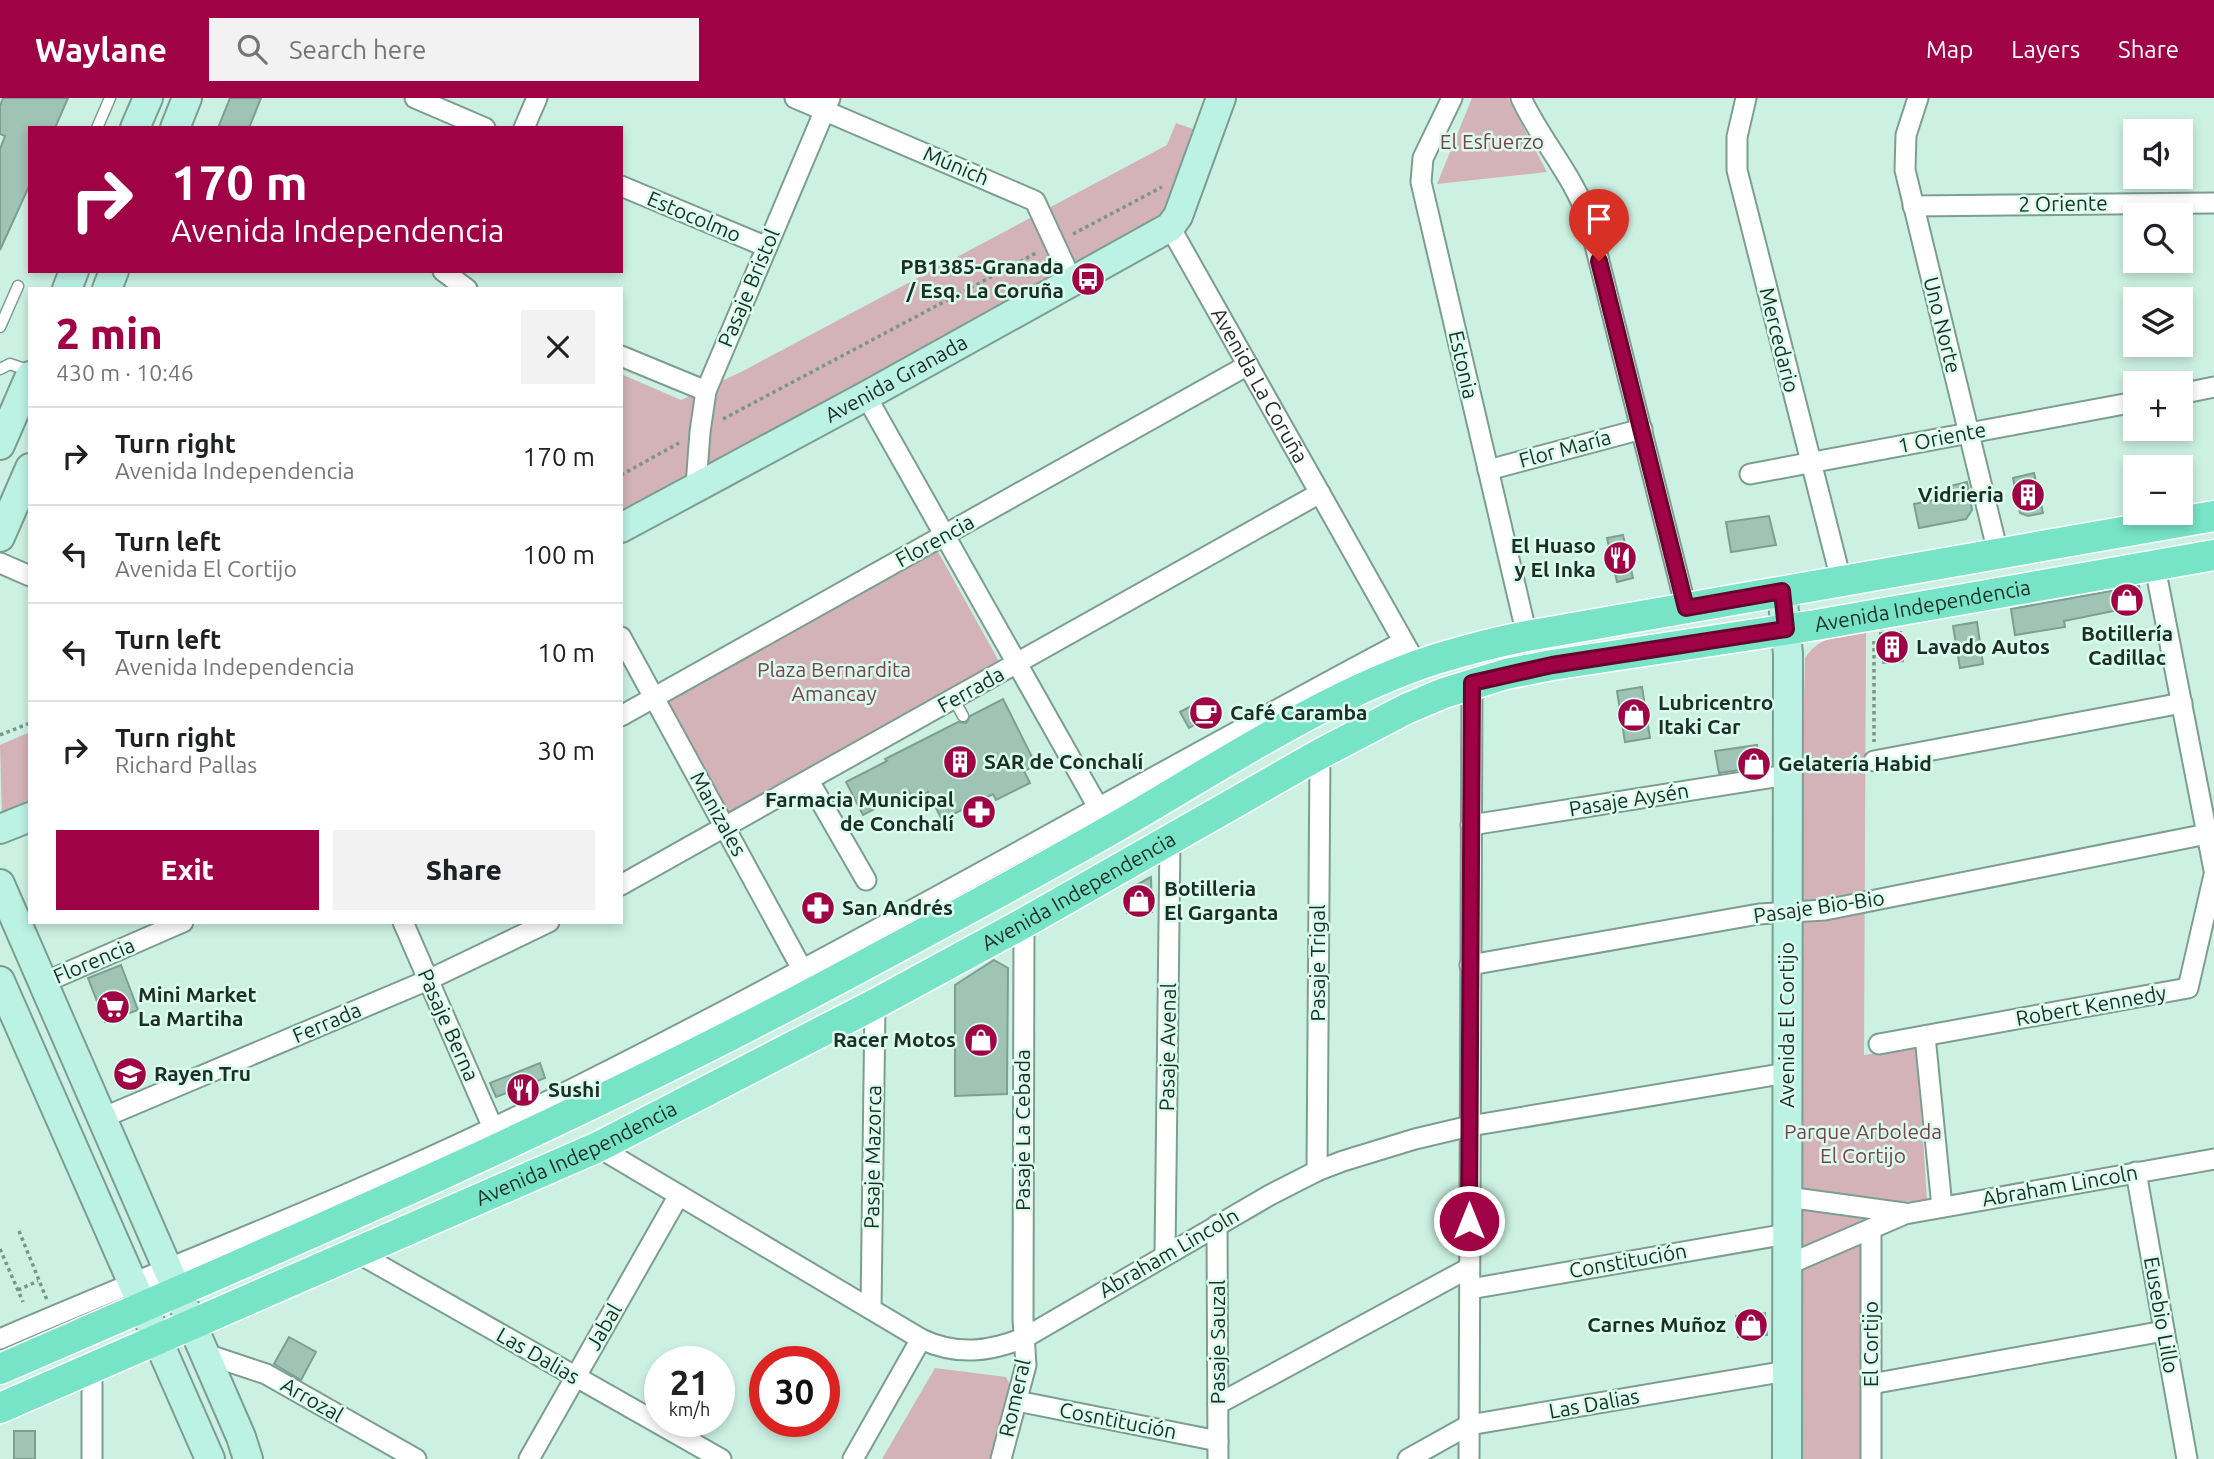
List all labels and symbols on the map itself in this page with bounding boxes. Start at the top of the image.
park label: El Esfuerzo [1440,129,1544,153]
street label: Múnich [920,141,993,190]
street label: Estocolmo [644,186,745,247]
pin [1569,189,1629,261]
street label: 2 Oriente [2018,190,2108,216]
street label: Pasaje Bristol [712,225,784,350]
place label: PB1385-Granada / Esq. La Coruña [900,254,1064,302]
bus stop icon: PB1385-Granada / Esq. La Coruña [1069,260,1107,298]
street label: Uno Norte [1919,274,1967,375]
street label: Mercedario [1755,285,1805,395]
street label: Avenida La Coruña [1207,303,1313,467]
street label: Estonia [1444,328,1483,401]
street label: Avenida Granada [820,329,971,427]
street label: 1 Oriente [1896,417,1988,457]
street label: Flor María [1516,424,1613,472]
building icon: Vidrieria [2009,476,2047,514]
place label: Vidrieria [1918,482,2004,506]
street label: Florencia [891,509,978,571]
place label: El Huaso y El Inka [1511,533,1596,581]
restaurant icon: El Huaso y El Inka [1601,539,1639,577]
street label: Avenida Independencia [1813,574,2032,636]
shop icon: Botillería Cadillac [2108,581,2146,619]
place label: Botillería Cadillac [2081,621,2173,669]
building icon: Lavado Autos [1873,628,1911,666]
place label: Lavado Autos [1916,634,2050,658]
park label: Plaza Bernardita Amancay [757,657,911,705]
street label: Ferrada [933,661,1008,717]
place label: Lubricentro Itaki Car [1658,690,1773,738]
cafe icon: Café Caramba [1187,694,1225,732]
shop icon: Lubricentro Itaki Car [1615,696,1653,734]
place label: Café Caramba [1230,700,1368,724]
building icon: SAR de Conchalí [941,743,979,781]
shop icon: Gelatería Habid [1735,745,1773,783]
place label: SAR de Conchalí [984,749,1144,773]
place label: Gelatería Habid [1778,751,1932,775]
street label: Manizales [686,767,752,860]
street label: Pasaje Aysén [1567,778,1690,820]
place label: Farmacia Municipal de Conchalí [765,787,954,835]
pharmacy icon: Farmacia Municipal de Conchalí [960,793,998,831]
street label: Avenida Independencia [977,826,1179,955]
place label: Botilleria El Garganta [1164,876,1278,924]
shop icon: Botilleria El Garganta [1120,882,1158,920]
street label: Pasaje Bio-Bio [1752,885,1886,927]
pharmacy icon: San Andrés [799,889,837,927]
place label: San Andrés [842,895,953,919]
street label: Pasaje Trigal [1305,905,1329,1021]
street label: Florencia [49,932,138,988]
street label: Avenida El Cortijo [1774,942,1798,1108]
street label: Pasaje Berna [413,965,484,1084]
street label: Robert Kennedy [2014,980,2168,1030]
place label: Mini Market La Martiha [138,982,257,1030]
street label: Pasaje Avenal [1154,983,1180,1111]
supermarket icon: Mini Market La Martiha [94,988,132,1026]
street label: Ferrada [289,997,365,1047]
shop icon: Racer Motos [962,1021,1000,1059]
place label: Racer Motos [833,1027,956,1051]
street label: Pasaje La Cebada [1010,1049,1034,1211]
school or university icon: Rayen Tru [111,1055,149,1093]
place label: Rayen Tru [154,1061,251,1085]
restaurant icon: Sushi [504,1071,542,1109]
place label: Sushi [548,1077,600,1101]
street label: Pasaje Mazorca [859,1085,885,1229]
street label: Avenida Independencia [472,1096,680,1210]
park label: Parque Arboleda El Cortijo [1784,1119,1942,1167]
street label: Abraham Lincoln [1980,1160,2140,1211]
position arrow [1432,1184,1506,1258]
street label: Abraham Lincoln [1094,1202,1243,1302]
street label: Constitución [1567,1238,1689,1282]
street label: Eusebio Lillo [2140,1255,2184,1375]
street label: Pasaje Sauzal [1205,1280,1229,1404]
street label: Jabal [580,1299,626,1354]
street label: El Cortijo [1858,1301,1882,1387]
shop icon: Carnes Muñoz [1732,1306,1770,1344]
place label: Carnes Muñoz [1587,1312,1726,1336]
street label: Las Dalias [493,1322,584,1388]
speed limit sign: 30 [749,1346,840,1437]
street label: Romeral [993,1356,1035,1439]
street label: Arrozal [277,1372,348,1426]
street label: Las Dalias [1547,1383,1641,1423]
street label: Cosntitución [1057,1397,1179,1443]

